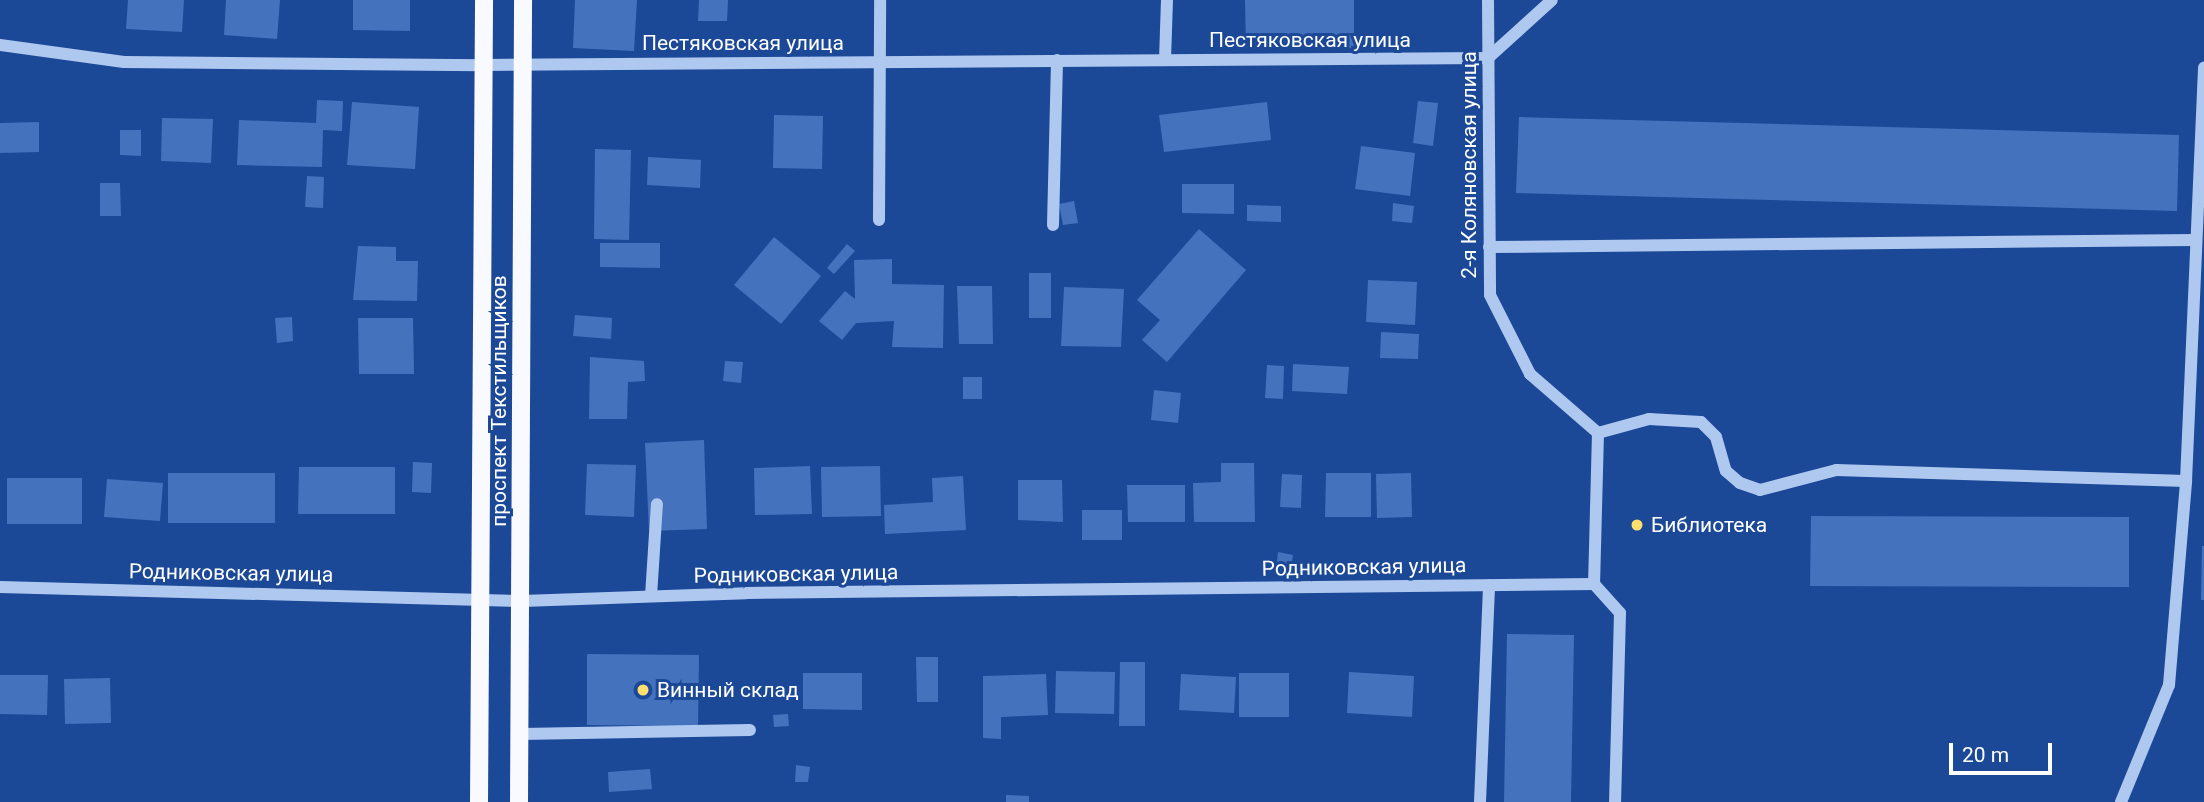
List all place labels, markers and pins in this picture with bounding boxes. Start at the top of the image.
place label: Библиотека [1651,512,1767,538]
marker: Библиотека [1629,517,1645,533]
place label: Винный склад [657,677,799,703]
marker: Винный склад [635,682,651,698]

